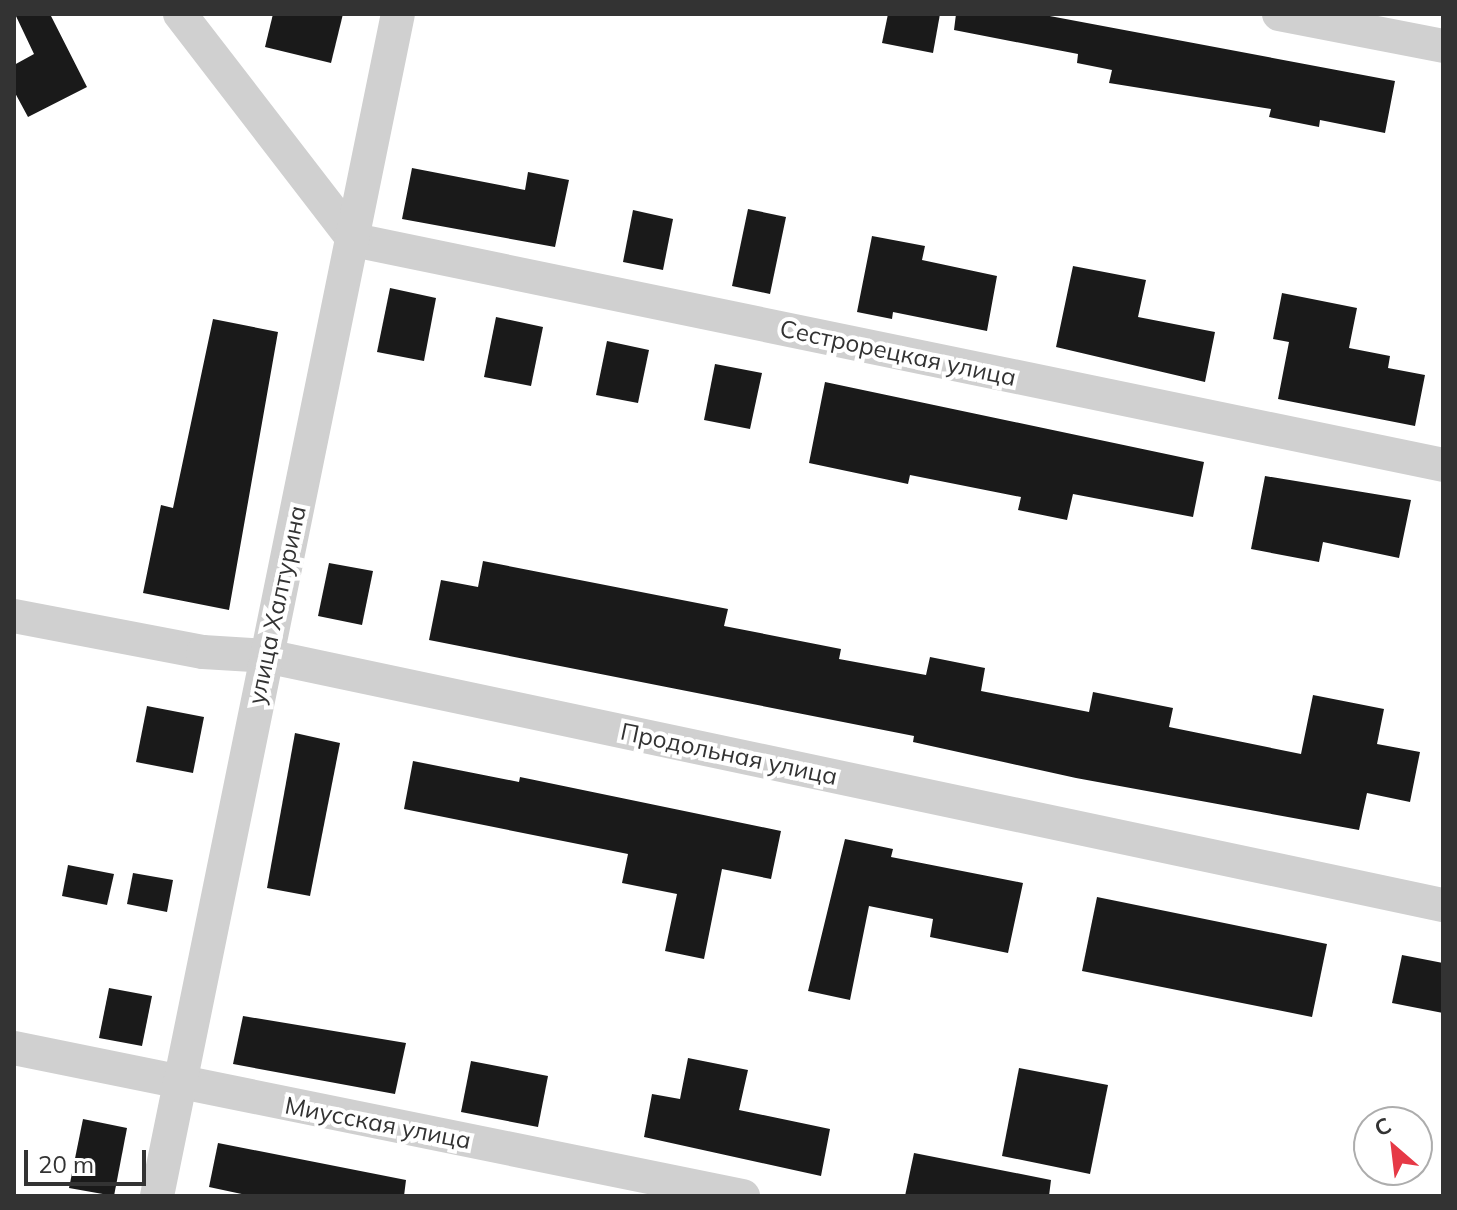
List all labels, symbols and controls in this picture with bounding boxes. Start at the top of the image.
street label: Сестрорецкая улица [777,314,1019,392]
street label: улица Халтурина [242,503,312,707]
street label: Продольная улица [618,717,840,791]
street label: Миусская улица [283,1091,473,1155]
north arrow [1353,1106,1433,1186]
text: С [1369,1111,1396,1142]
scale bar [28,1134,150,1184]
text: 20 m [38,1149,94,1179]

